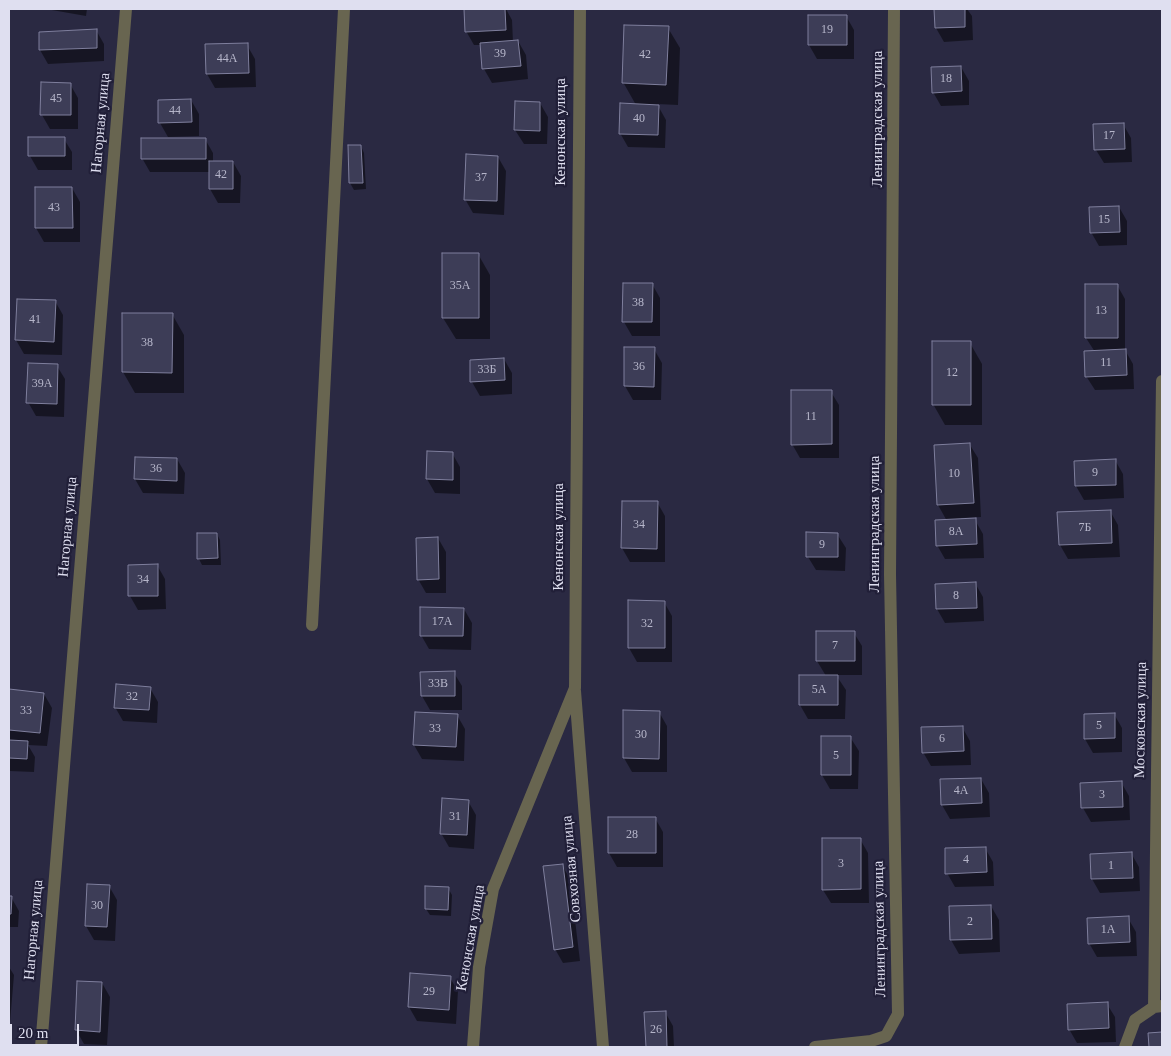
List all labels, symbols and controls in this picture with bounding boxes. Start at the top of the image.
house number: 19 [821,23,833,37]
house number: 39 [494,47,506,61]
house number: 42 [639,48,651,62]
street label: Ленинградская улица [869,51,887,187]
house number: 44А [217,52,237,66]
street label: Нагорная улица [88,72,114,174]
house number: 18 [940,72,952,86]
street label: Кенонская улица [552,78,570,186]
house number: 45 [50,92,62,106]
house number: 44 [169,104,181,118]
house number: 40 [633,112,645,126]
house number: 17 [1103,129,1115,143]
house number: 42 [215,168,227,182]
house number: 37 [475,171,487,185]
house number: 43 [48,201,60,215]
house number: 15 [1098,213,1110,227]
house number: 35А [450,279,470,293]
house number: 38 [632,296,644,310]
house number: 13 [1095,304,1107,318]
house number: 41 [29,313,41,327]
house number: 38 [141,336,153,350]
house number: 11 [1100,356,1112,370]
house number: 36 [633,360,645,374]
house number: 33Б [478,363,496,377]
house number: 12 [946,366,958,380]
house number: 39А [32,377,52,391]
house number: 11 [805,410,817,424]
street label: Ленинградская улица [866,456,884,592]
house number: 36 [150,462,162,476]
house number: 9 [1092,466,1098,480]
house number: 10 [948,467,960,481]
street label: Нагорная улица [55,476,81,578]
street label: Кенонская улица [550,483,568,591]
house number: 34 [633,518,645,532]
house number: 7Б [1079,521,1091,535]
house number: 8А [949,525,963,539]
house number: 9 [819,538,825,552]
house number: 34 [137,573,149,587]
house number: 8 [953,589,959,603]
house number: 17А [432,615,452,629]
house number: 32 [641,617,653,631]
house number: 7 [832,639,838,653]
street label: Московская улица [1131,662,1151,778]
house number: 33В [428,677,448,691]
house number: 5А [812,683,826,697]
house number: 32 [126,690,138,704]
house number: 33 [20,704,32,718]
house number: 5 [1096,719,1102,733]
house number: 33 [429,722,441,736]
house number: 30 [635,728,647,742]
house number: 6 [939,732,945,746]
house number: 5 [833,749,839,763]
house number: 4А [954,784,968,798]
house number: 3 [1099,788,1105,802]
house number: 31 [449,810,461,824]
street label: Совхозная улица [558,815,586,923]
house number: 28 [626,828,638,842]
house number: 4 [963,853,969,867]
house number: 3 [838,857,844,871]
house number: 1 [1108,859,1114,873]
street label: Ленинградская улица [870,860,890,998]
street label: Нагорная улица [21,879,47,981]
street label: Кенонская улица [453,883,489,993]
house number: 30 [91,899,103,913]
house number: 2 [967,915,973,929]
house number: 1А [1101,923,1115,937]
house number: 29 [423,985,435,999]
scale bar [12,1014,81,1046]
house number: 26 [650,1023,662,1037]
text: 20 m [18,1025,48,1041]

